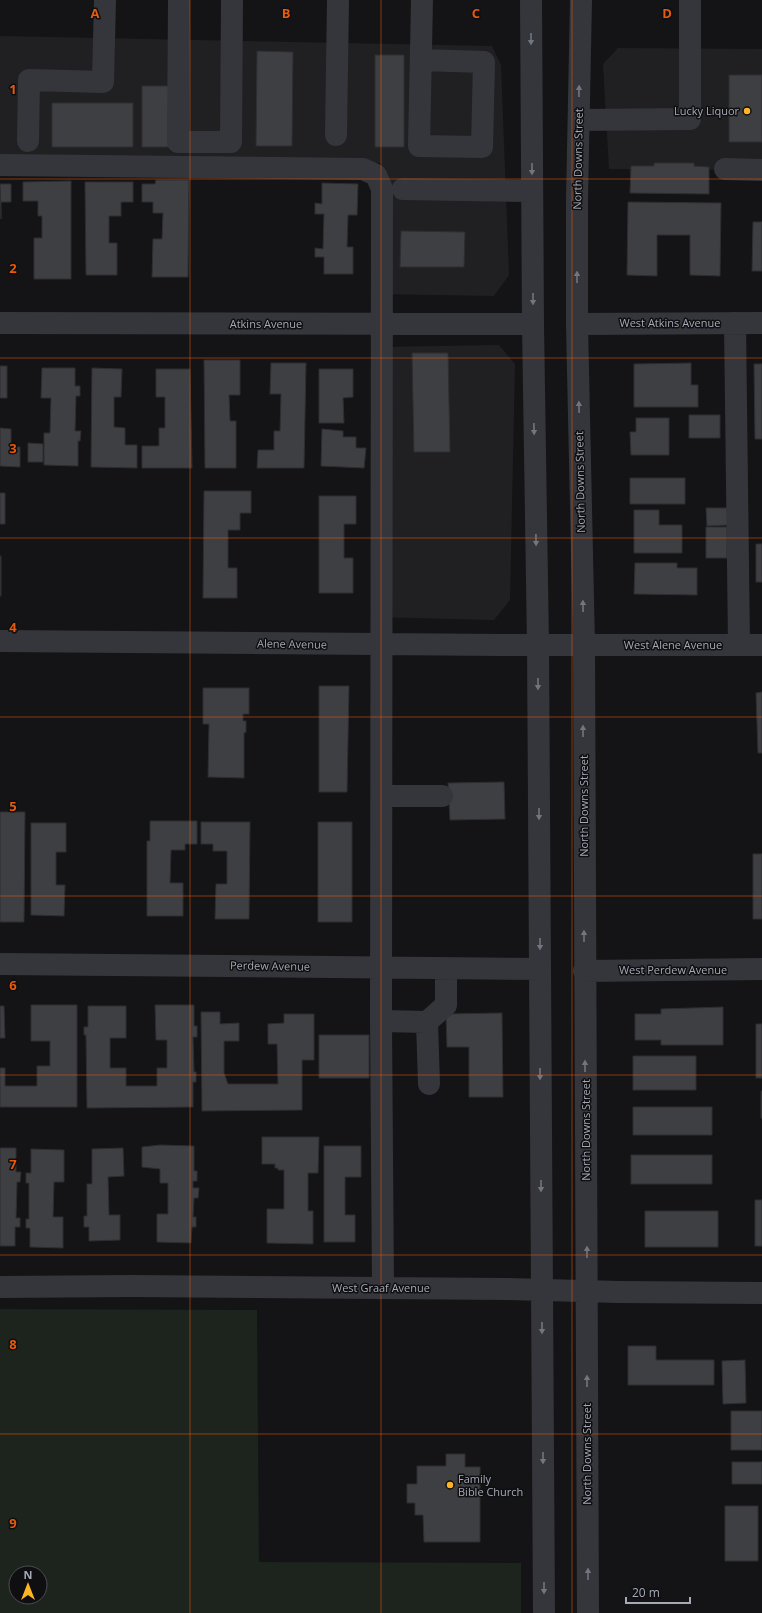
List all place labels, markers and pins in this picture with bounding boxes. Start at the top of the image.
place label: Lucky Liquor [674,103,740,118]
marker: Lucky Liquor [742,106,752,116]
place label: Family Bible Church [458,1471,523,1499]
marker: Family Bible Church [445,1480,455,1490]

